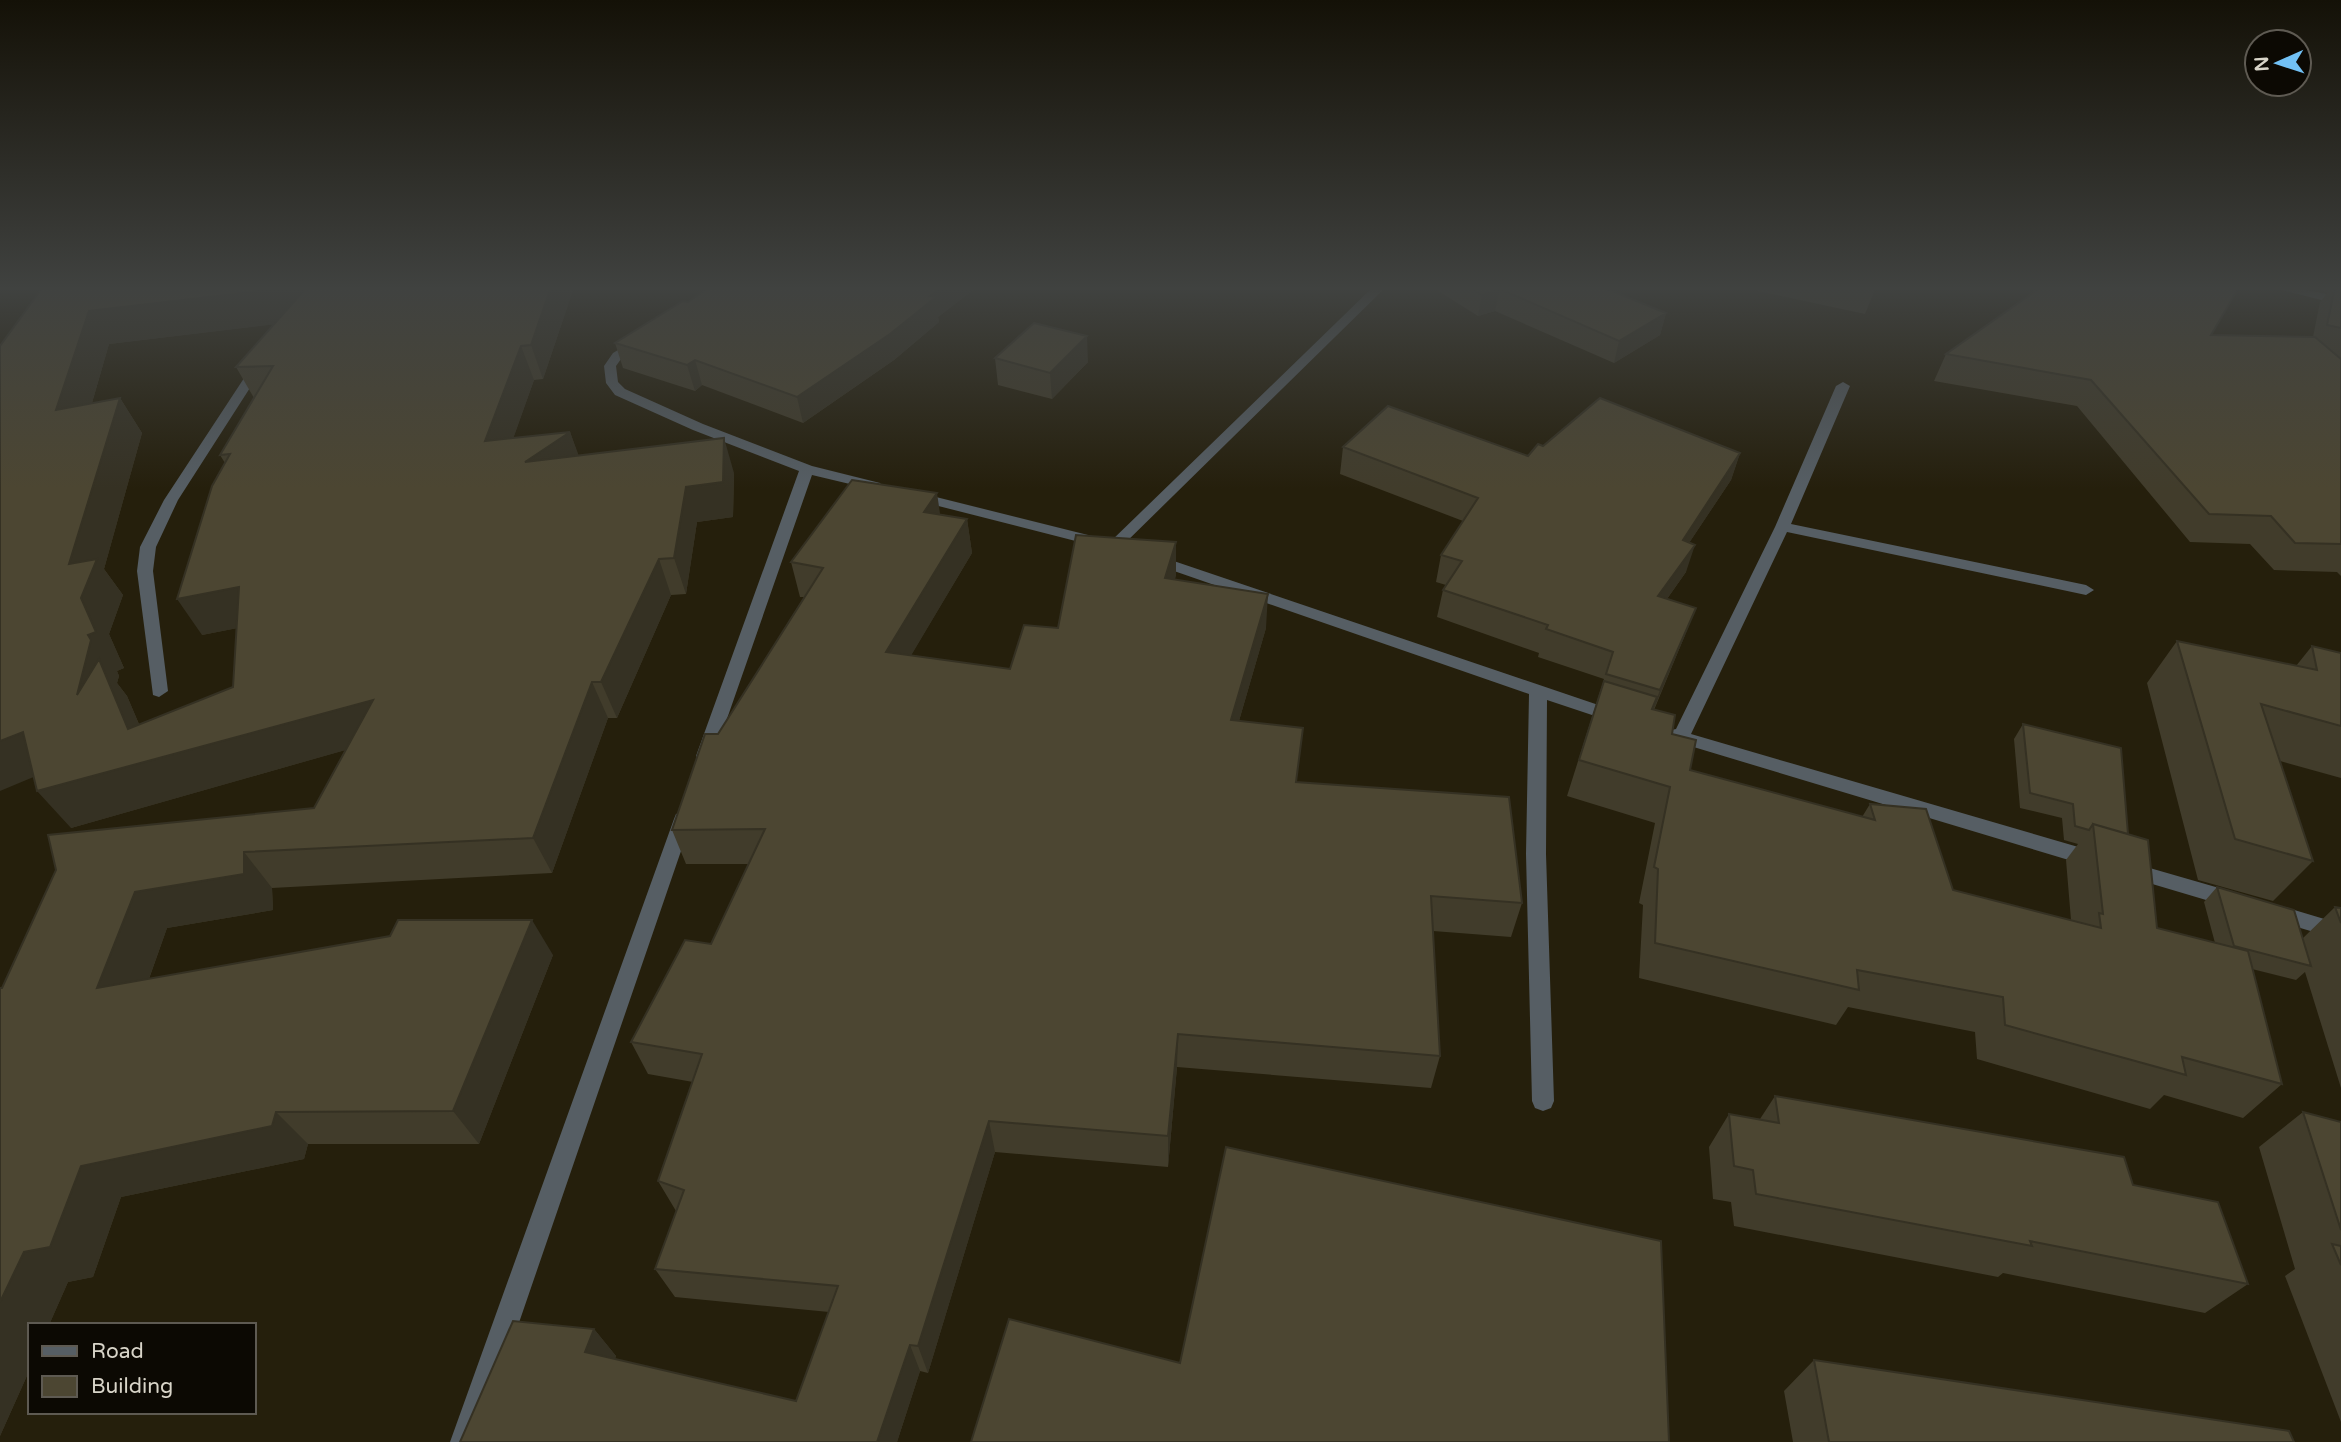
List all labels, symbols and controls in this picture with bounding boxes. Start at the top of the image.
north arrow [2243,28,2313,98]
text: N [2251,56,2273,72]
legend [28,1323,256,1414]
text: Road [91,1339,144,1364]
text: Building [91,1374,173,1399]

